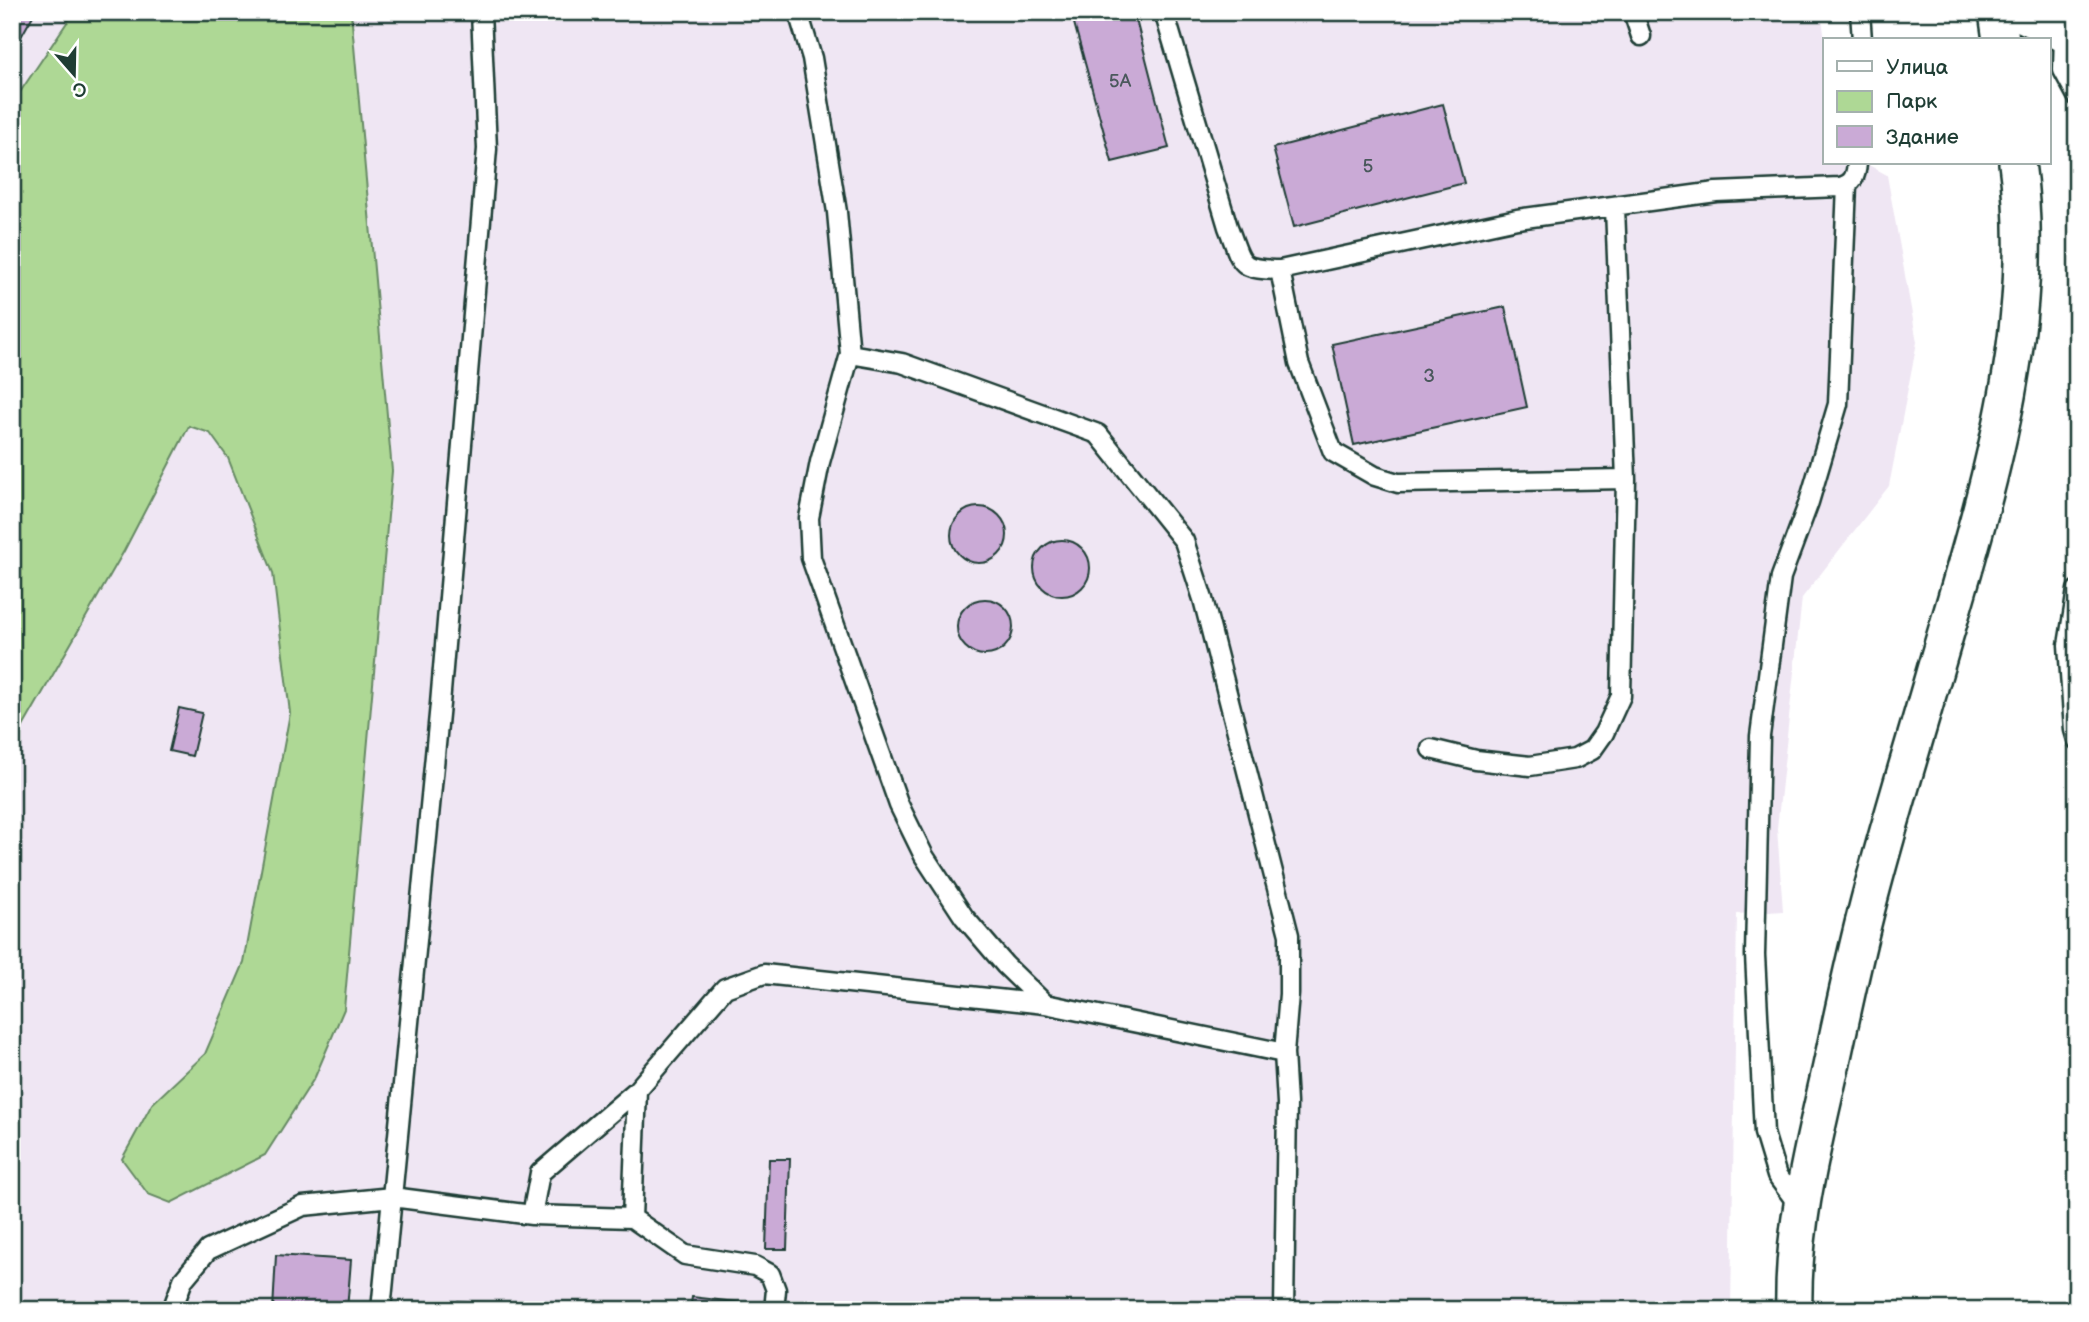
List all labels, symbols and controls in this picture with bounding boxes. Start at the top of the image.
north arrow [38,38,108,108]
legend [1823,38,2050,164]
text: Улица [1886,55,1949,80]
house number: 5А [1109,70,1132,93]
text: С [69,75,89,102]
text: Парк [1886,89,1937,114]
text: Здание [1886,125,1959,150]
house number: 5 [1363,155,1374,178]
house number: 3 [1423,365,1435,388]

